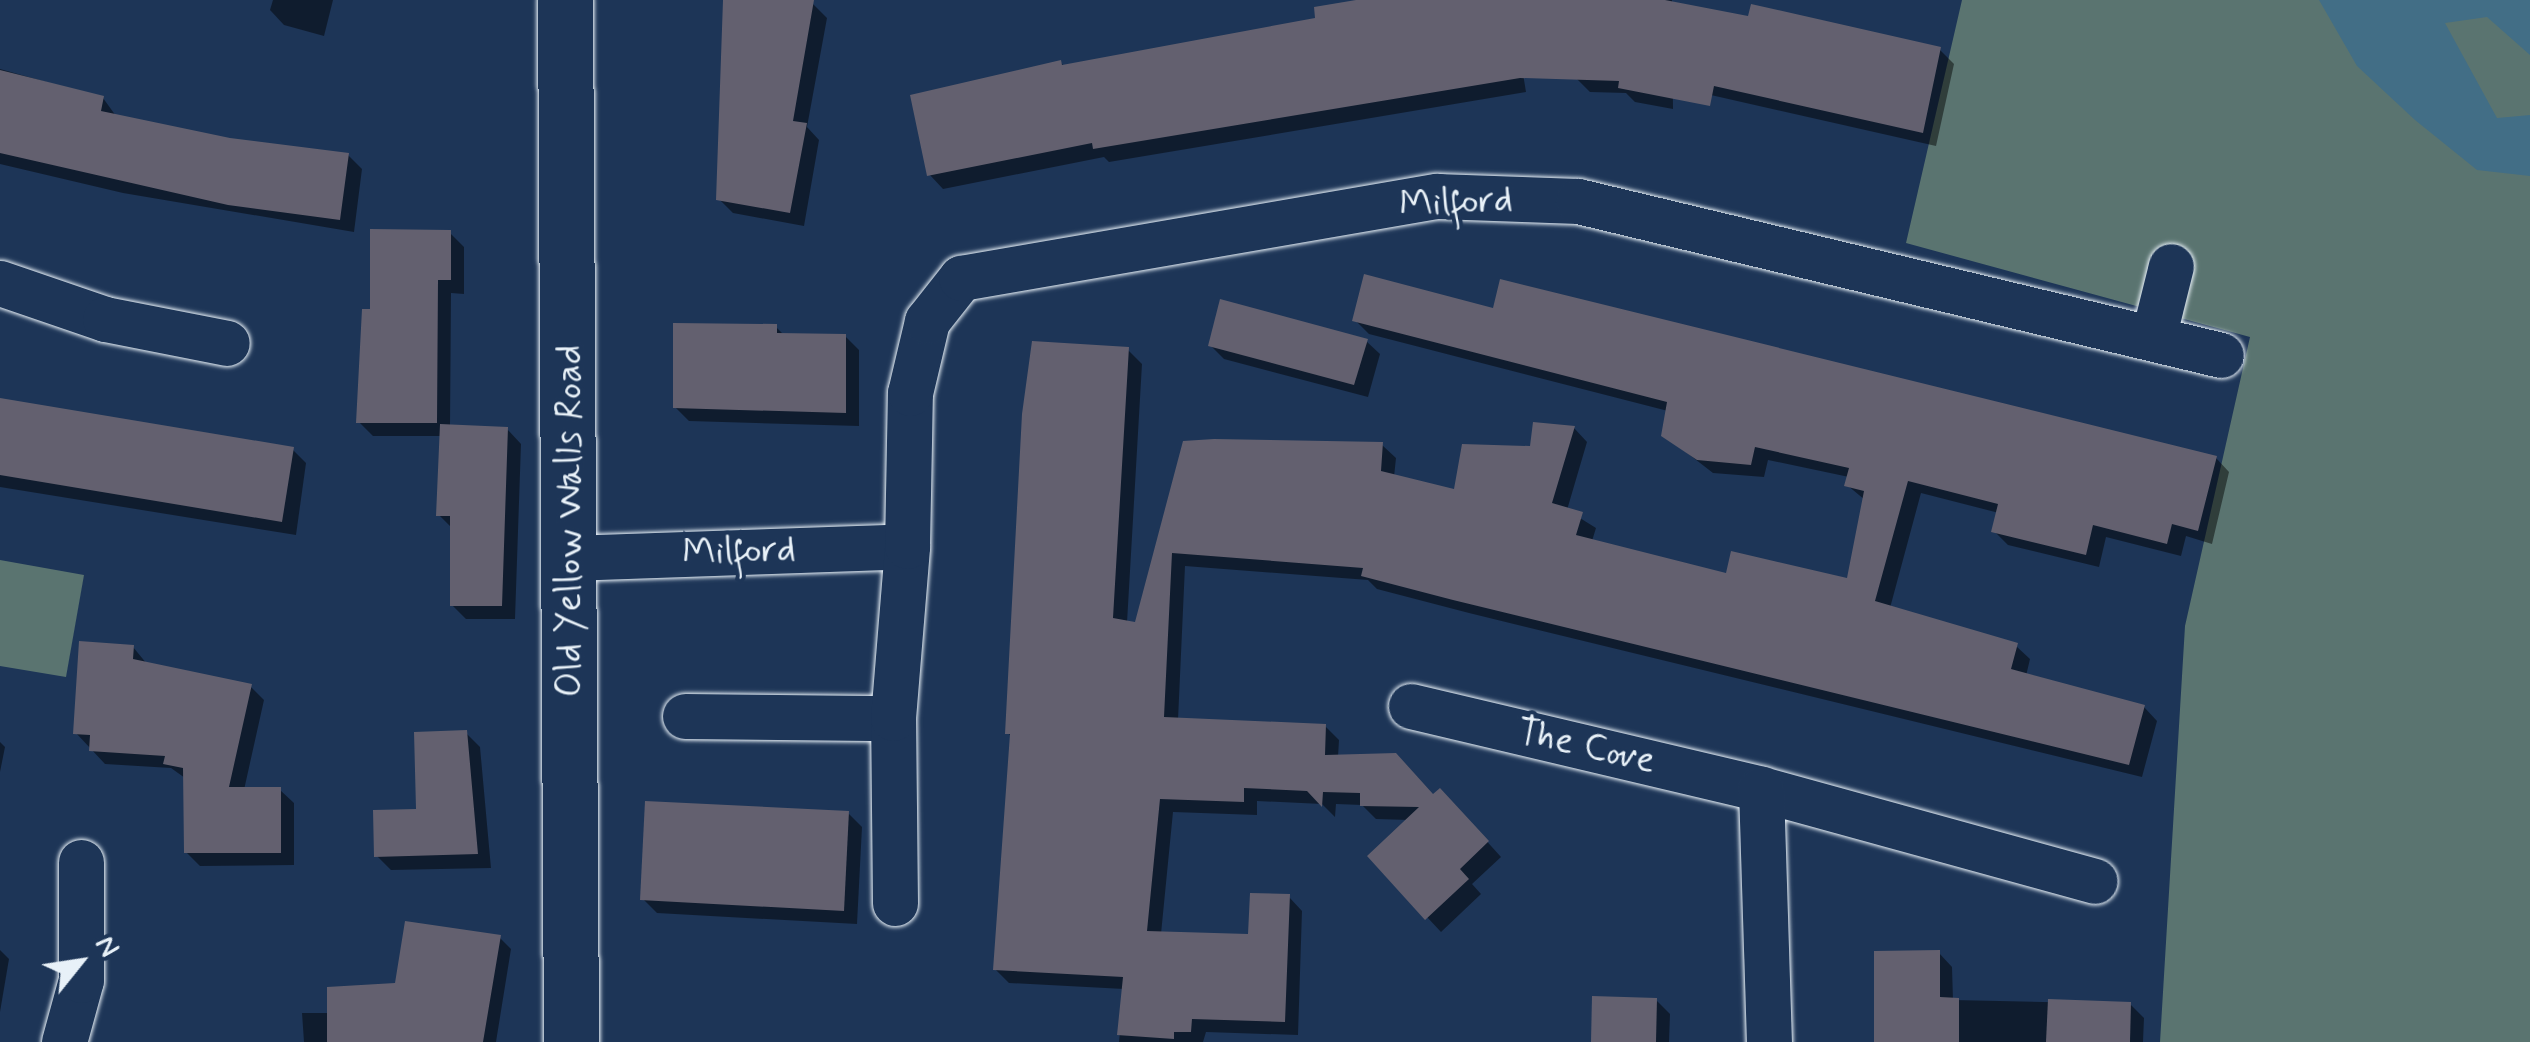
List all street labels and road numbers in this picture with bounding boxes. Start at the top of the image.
street label: Milford [1398,177,1514,229]
street label: Old Yellow Walls Road [547,346,593,696]
street label: Milford [681,527,797,577]
street label: The Cove [1511,709,1661,785]

